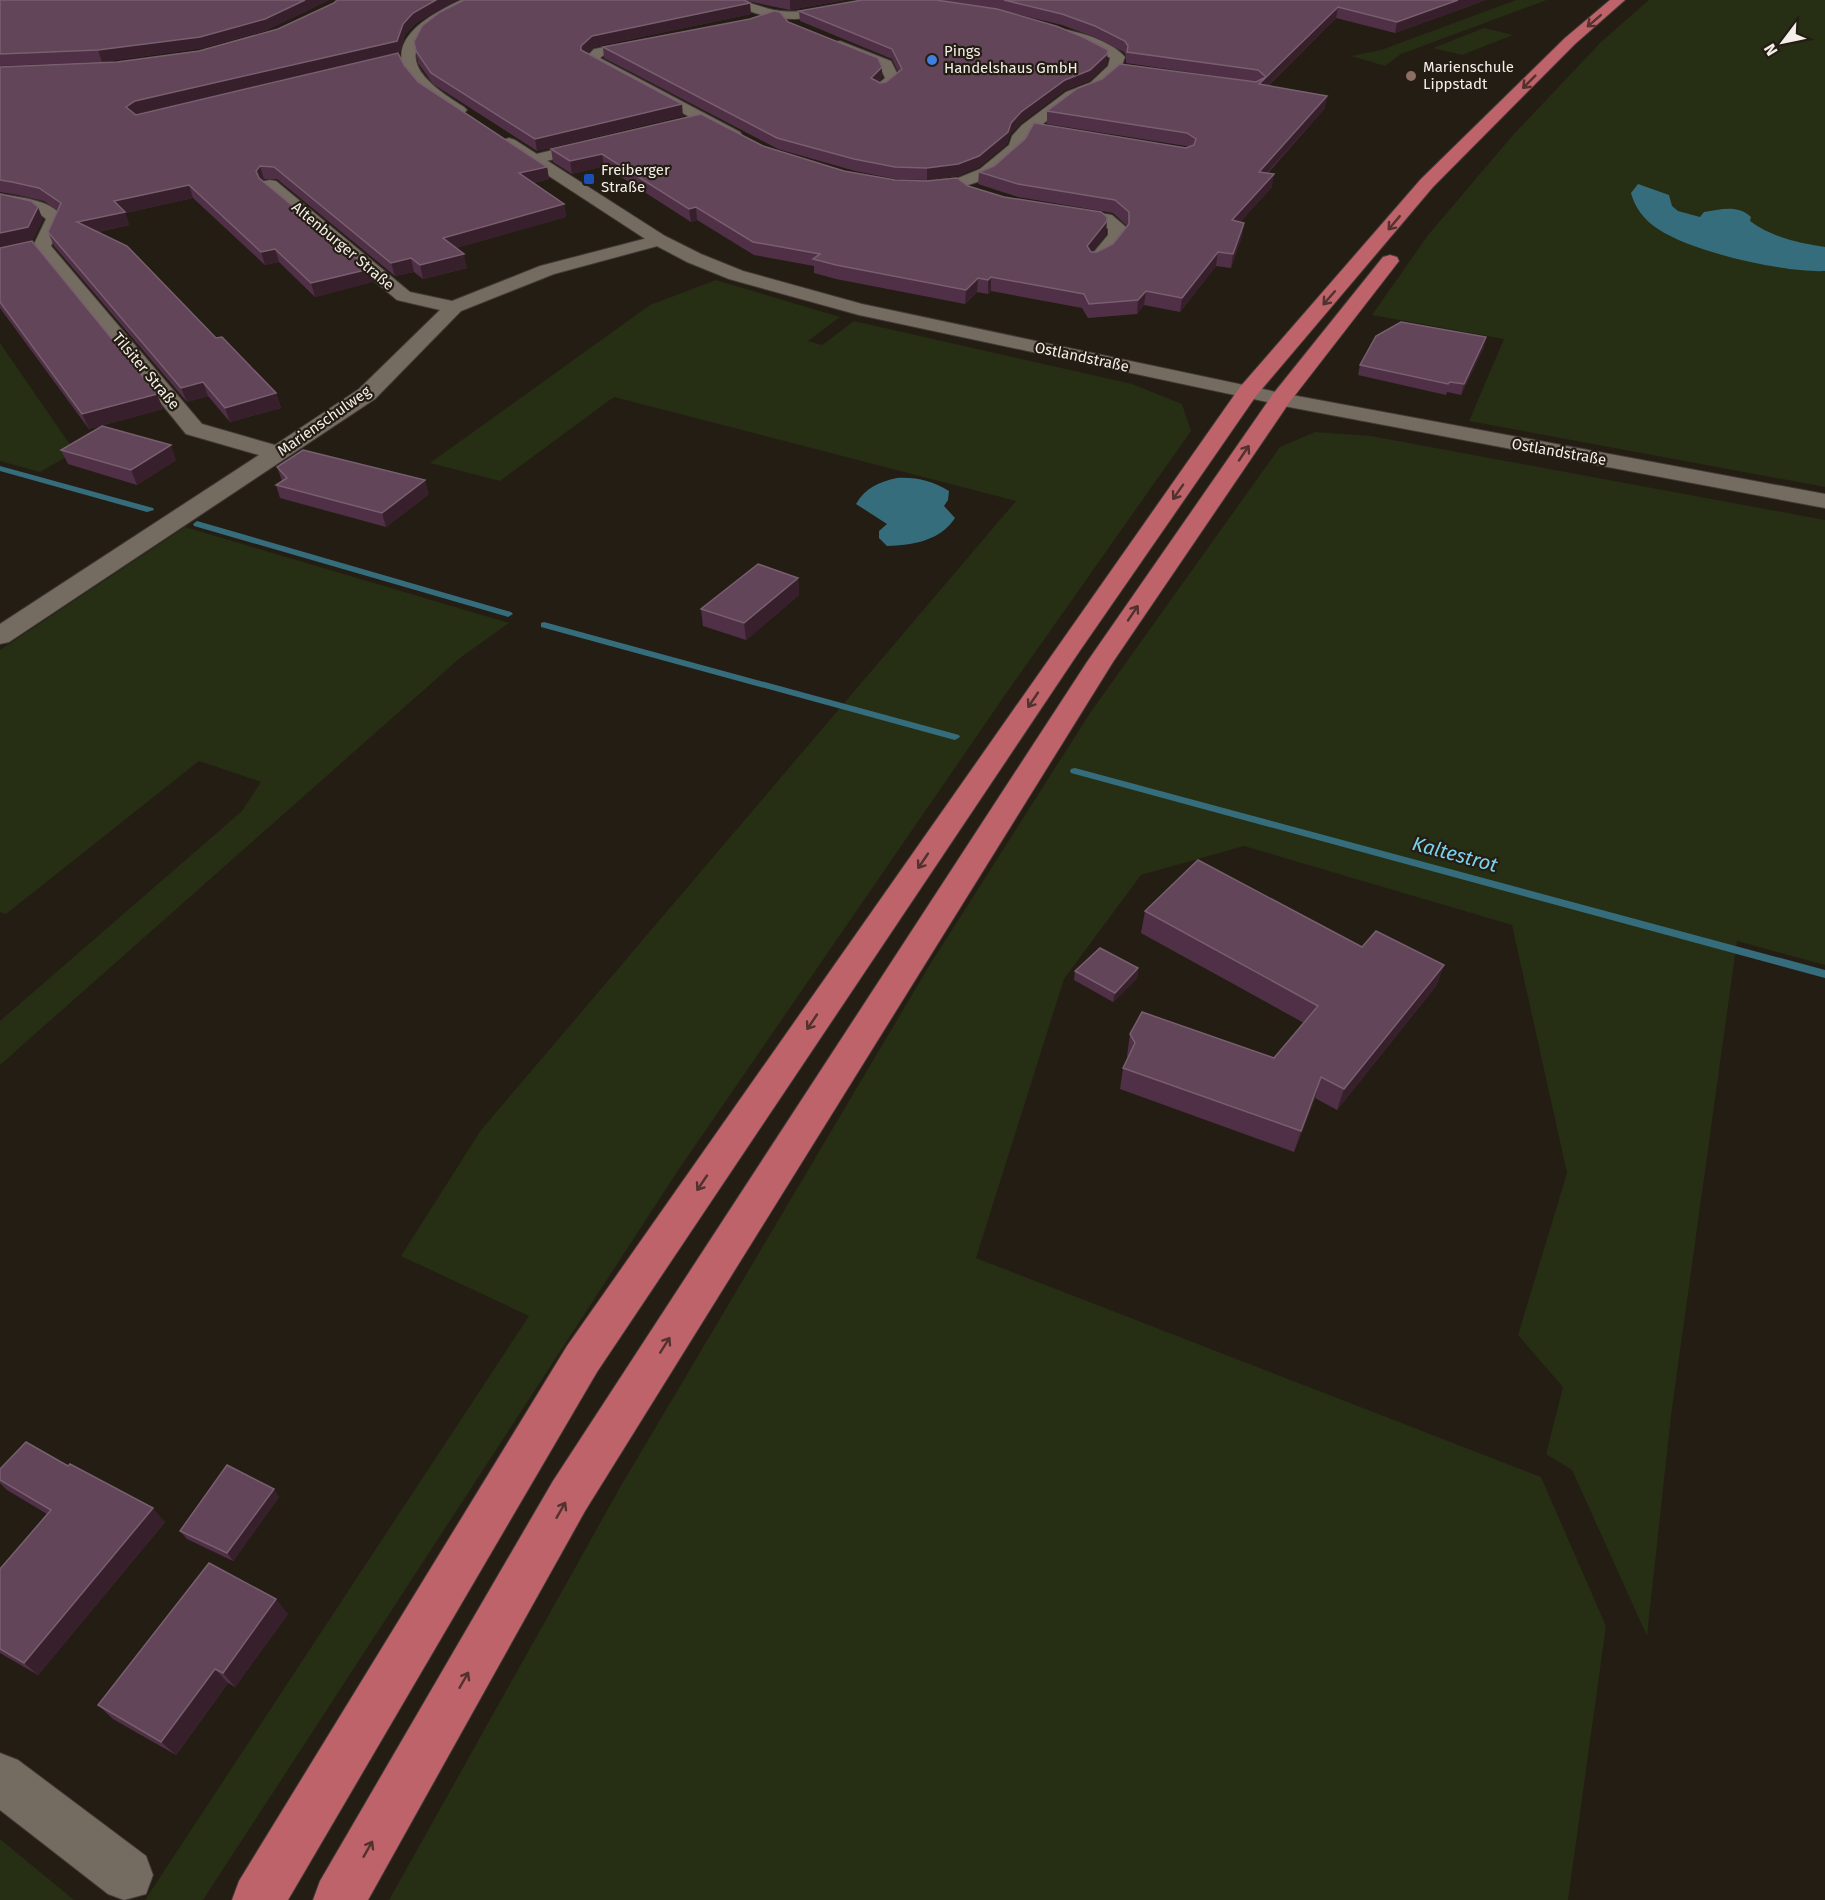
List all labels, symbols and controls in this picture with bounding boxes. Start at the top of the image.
north arrow [1753,12,1813,72]
one-way arrow [1586,14,1602,27]
text: N [1760,40,1782,59]
place label: Pings Handelshaus GmbH [944,42,1078,77]
marker: Pings Handelshaus GmbH [925,53,939,67]
place label: Marienschule Lippstadt [1423,58,1514,93]
marker: Marienschule Lippstadt [1404,69,1418,83]
one-way arrow [1521,75,1536,90]
place label: Freiberger Straße [601,161,670,196]
marker: Freiberger Straße [582,172,596,186]
street label: Altenburger Straße [288,198,398,294]
one-way arrow [1387,215,1400,231]
one-way arrow [1322,290,1336,305]
street label: Tilsiter Straße [109,329,183,413]
street label: Ostlandstraße [1033,338,1131,376]
street label: Marienschulweg [274,382,374,460]
street label: Ostlandstraße [1510,435,1608,469]
one-way arrow [1238,445,1250,461]
one-way arrow [1172,483,1184,499]
one-way arrow [1127,606,1139,622]
one-way arrow [1027,692,1039,708]
water label: Kaltestrot [1410,831,1501,877]
one-way arrow [917,852,929,869]
one-way arrow [806,1013,818,1030]
one-way arrow [696,1174,708,1191]
one-way arrow [659,1337,671,1354]
one-way arrow [555,1502,567,1519]
one-way arrow [459,1671,471,1688]
one-way arrow [362,1841,374,1858]

